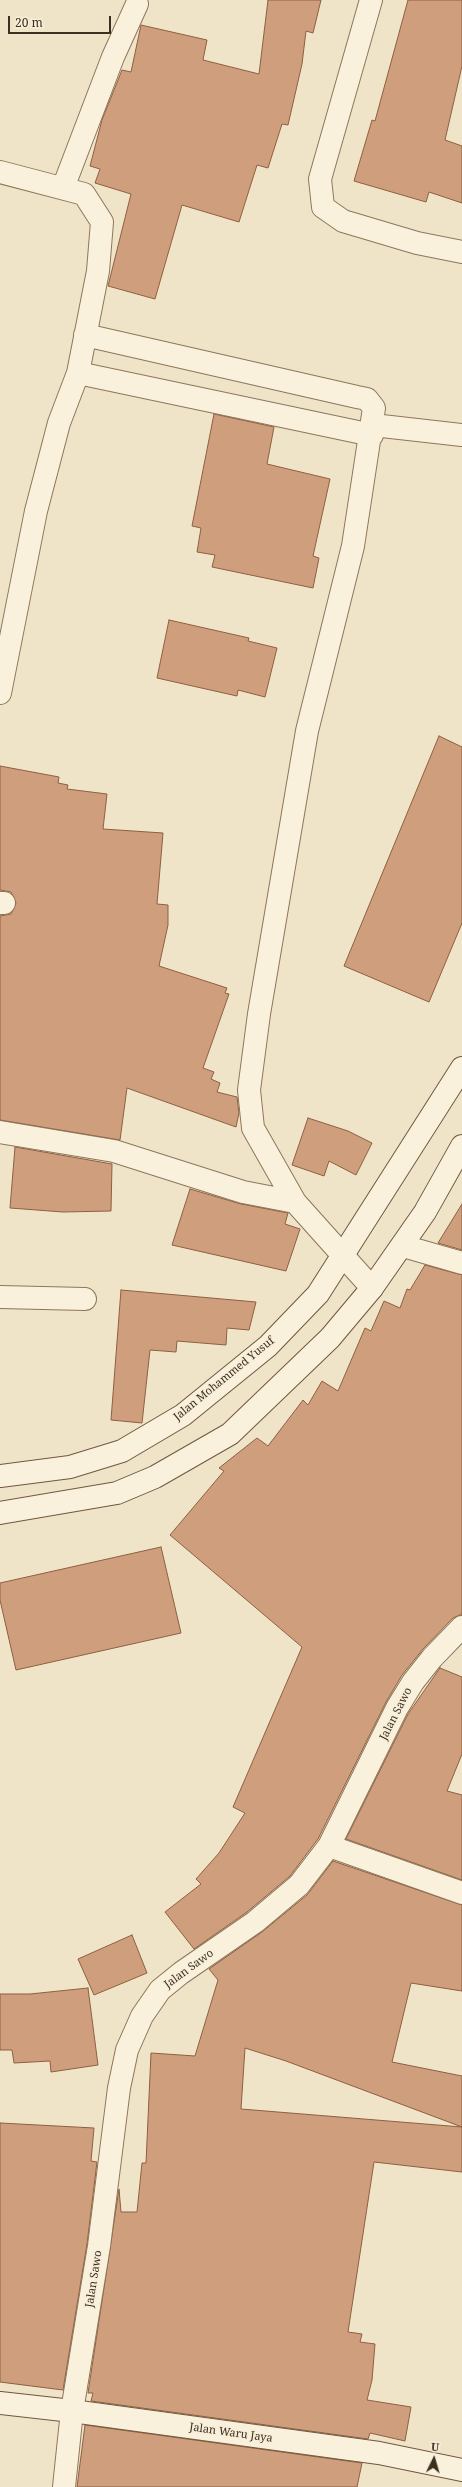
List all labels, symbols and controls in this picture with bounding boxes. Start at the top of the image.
scale bar [10,8,113,34]
text: 20 m [15,14,43,31]
street label: Jalan Mohammed Yusuf [171,1334,277,1424]
street label: Jalan Sawo [377,1685,415,1743]
street label: Jalan Sawo [162,1947,216,1991]
street label: Jalan Sawo [83,2249,105,2309]
street label: Jalan Waru Jaya [189,2421,273,2445]
north arrow [414,2439,454,2479]
text: U [430,2439,440,2454]

